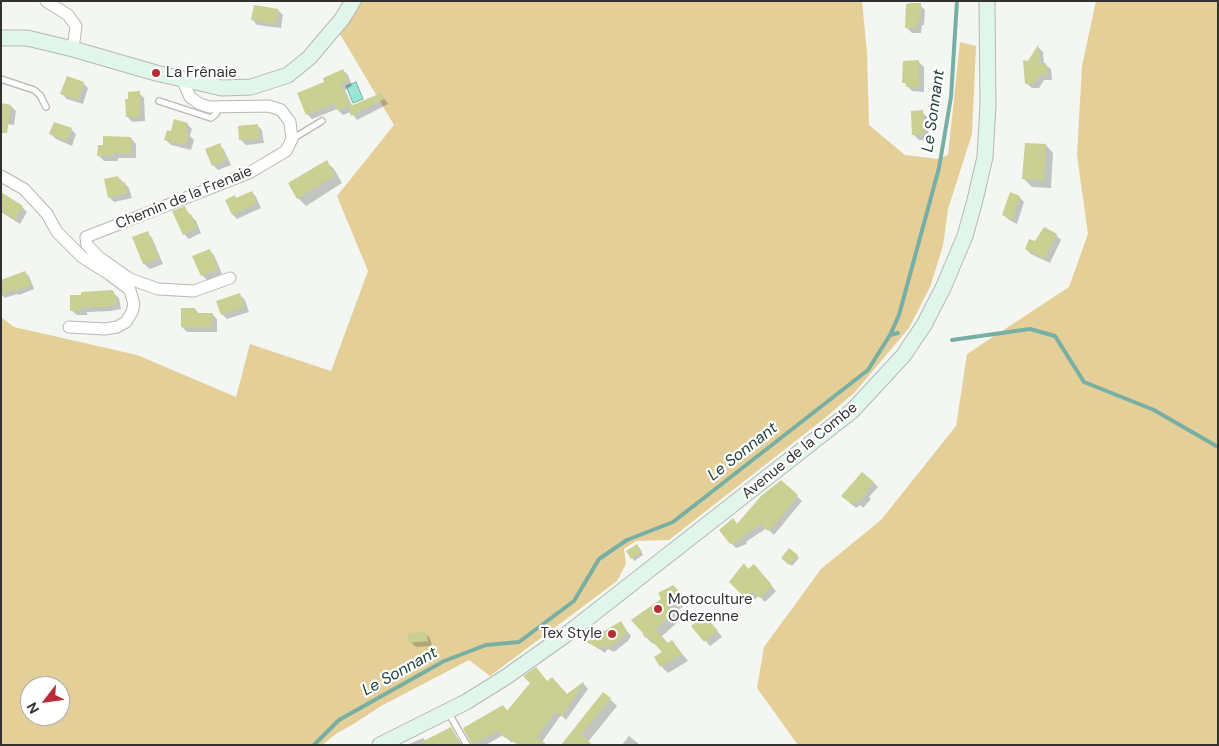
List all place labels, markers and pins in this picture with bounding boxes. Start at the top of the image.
place label: La Frênaie [166,64,237,82]
marker: La Frênaie [150,67,162,79]
place label: Motoculture Odezenne [668,591,753,626]
marker: Motoculture Odezenne [652,603,664,615]
place label: Tex Style [541,625,602,643]
marker: Tex Style [606,628,618,640]

